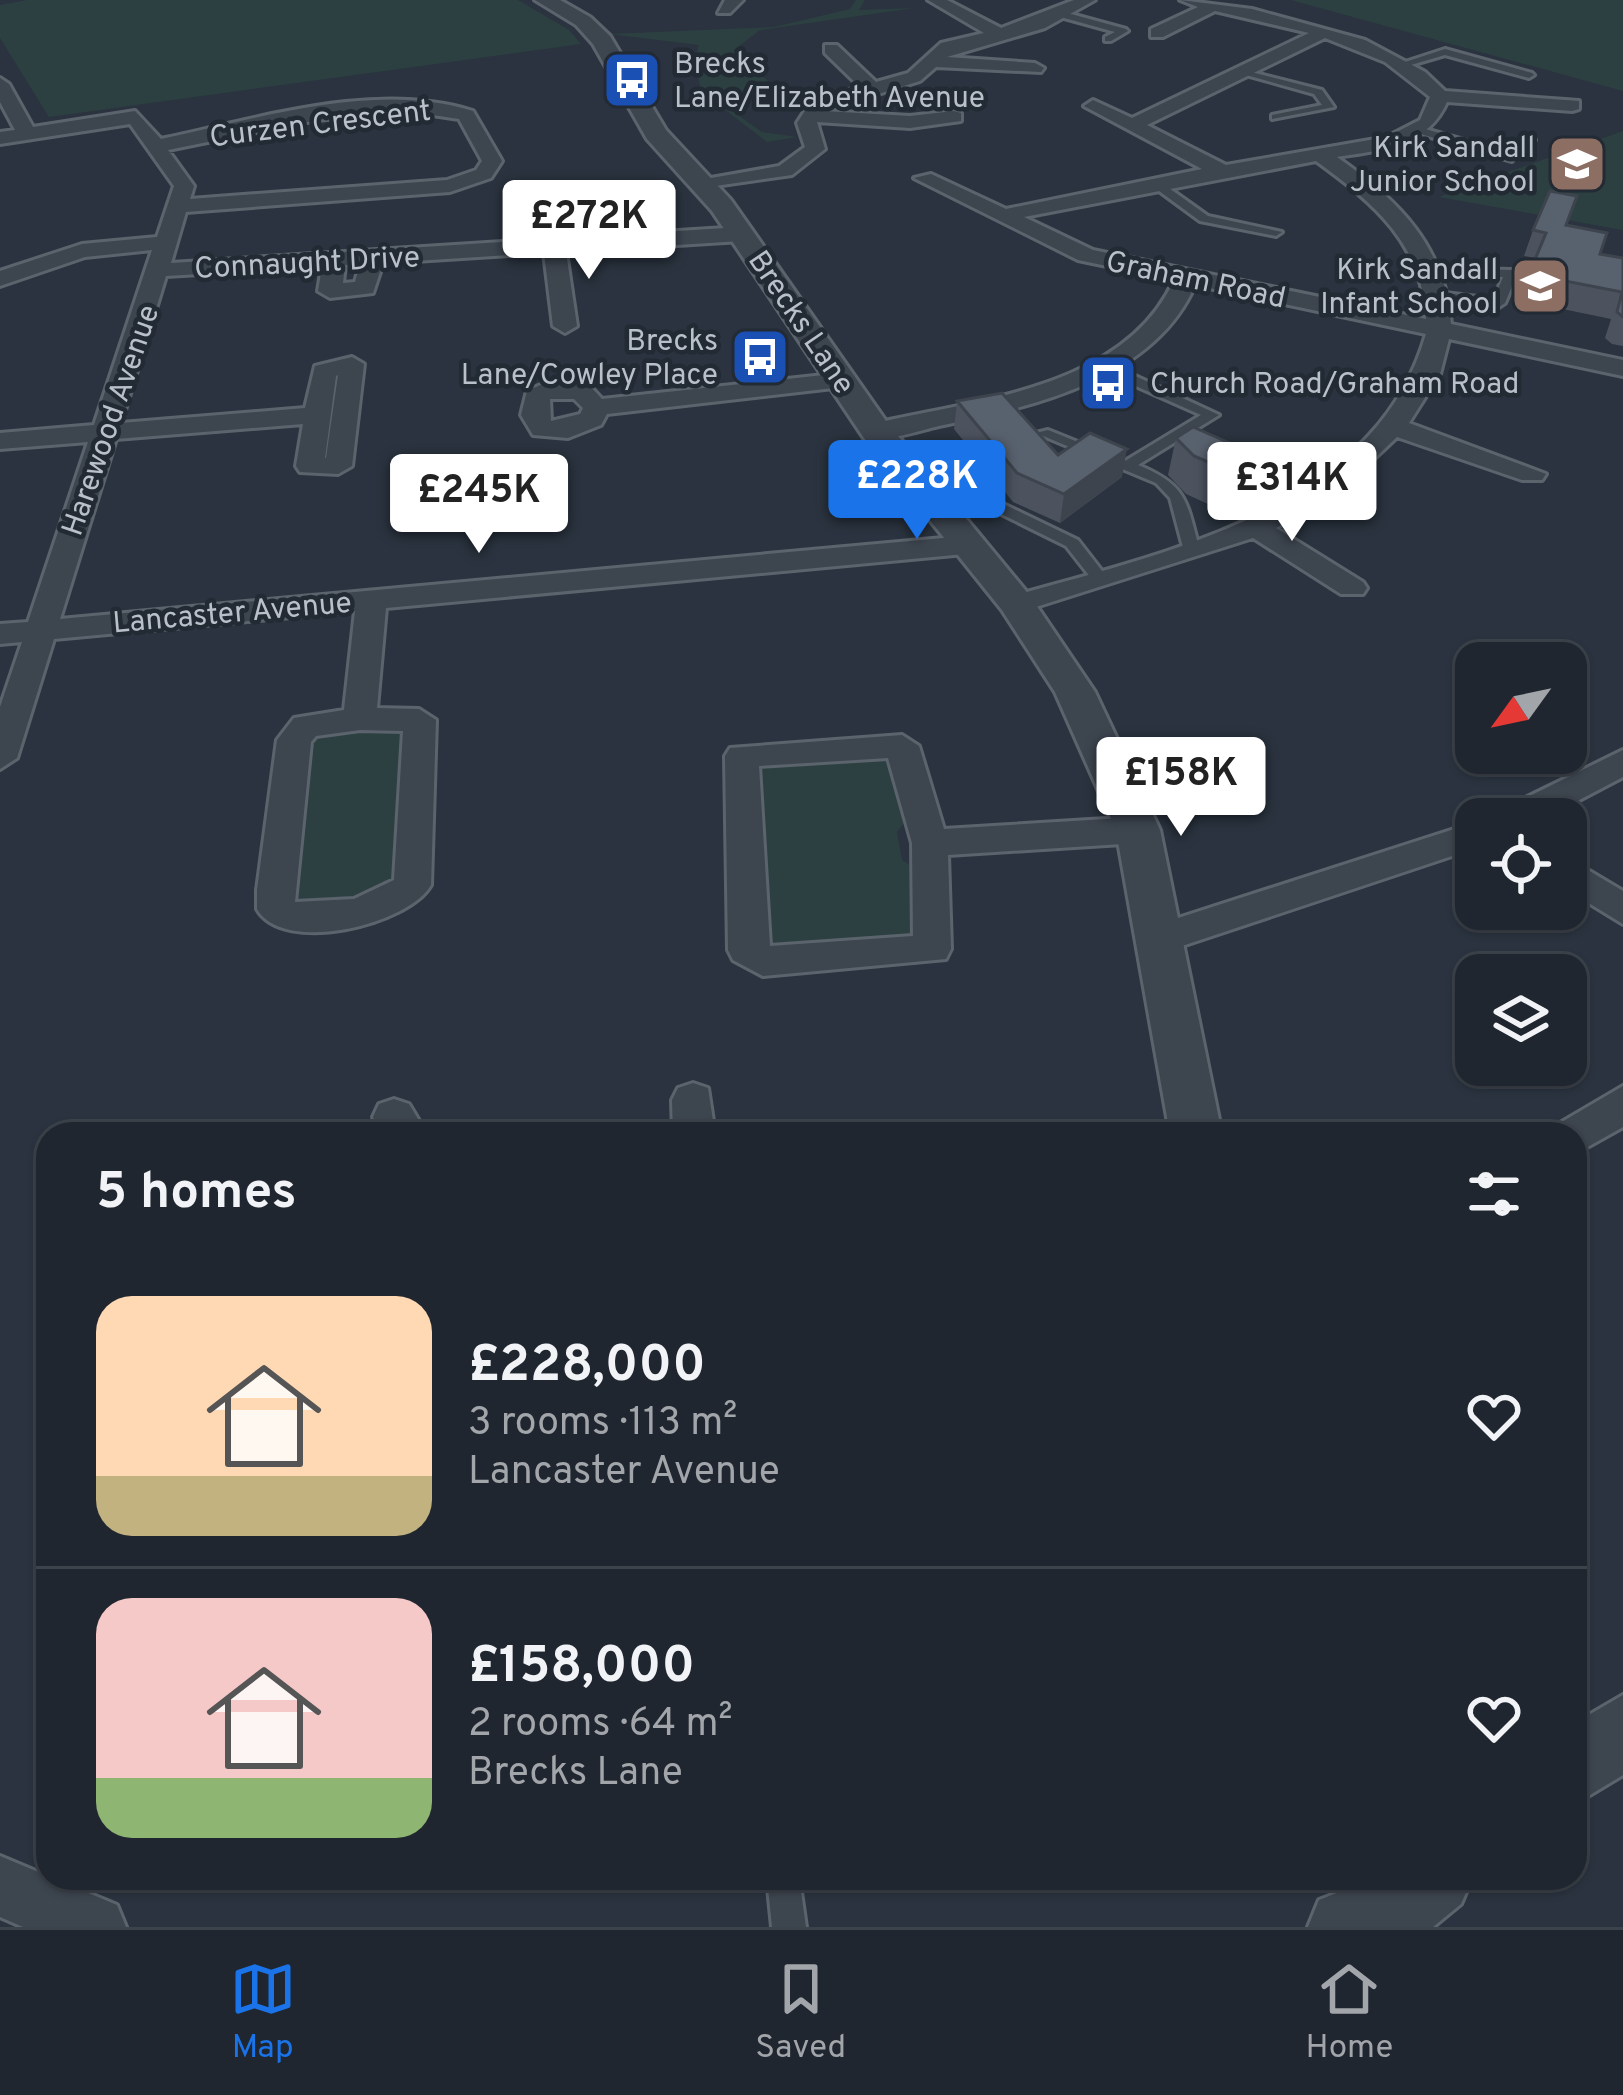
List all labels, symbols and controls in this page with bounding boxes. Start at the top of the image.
place label: Brecks Lane/Elizabeth Avenue [674,47,985,118]
bus stop icon: Brecks Lane/Elizabeth Avenue [601,49,663,111]
street label: Curzen Crescent [208,94,433,157]
place label: Kirk Sandall Junior School [1350,131,1535,202]
school or university icon: Kirk Sandall Junior School [1546,133,1608,195]
pin: £272K [505,180,673,282]
text: £272K [530,194,648,243]
street label: Connaught Drive [193,240,421,289]
street label: Graham Road [1102,244,1289,319]
street label: Brecks Lane [738,245,861,402]
place label: Kirk Sandall Infant School [1320,253,1498,324]
school or university icon: Kirk Sandall Infant School [1509,255,1571,317]
street label: Harewood Avenue [56,301,169,541]
place label: Brecks Lane/Cowley Place [461,324,718,395]
bus stop icon: Brecks Lane/Cowley Place [729,326,791,388]
bus stop icon: Church Road/Graham Road [1077,352,1139,414]
place label: Church Road/Graham Road [1150,367,1519,404]
pin: £228K [833,440,1001,542]
pin: £314K [1208,442,1376,544]
pin: £245K [395,454,563,556]
text: £228K [855,454,979,503]
text: £314K [1234,456,1350,505]
text: £245K [417,468,541,517]
street label: Lancaster Avenue [111,586,353,643]
north arrow [1455,642,1587,774]
map controls [1455,642,1587,1086]
pin: £158K [1097,737,1265,839]
text: £158K [1124,751,1238,800]
button: locate [1455,798,1587,930]
button: layers [1455,954,1587,1086]
icon: filters [1461,1161,1527,1227]
text: 5 homes [96,1162,297,1227]
text: £228,000 [468,1335,706,1400]
icon: home [192,1344,336,1488]
icon: heart [1461,1383,1527,1449]
text: 3 rooms · 113 m² [468,1400,737,1449]
text: Lancaster Avenue [468,1449,780,1498]
text: £158,000 [468,1636,695,1701]
icon: home [192,1646,336,1790]
icon: heart [1461,1685,1527,1751]
text: 2 rooms · 64 m² [468,1701,733,1750]
text: Brecks Lane [468,1750,683,1799]
tab: Map [230,1956,296,2070]
tab: Saved [755,1956,846,2070]
tab: Home [1306,1956,1393,2070]

